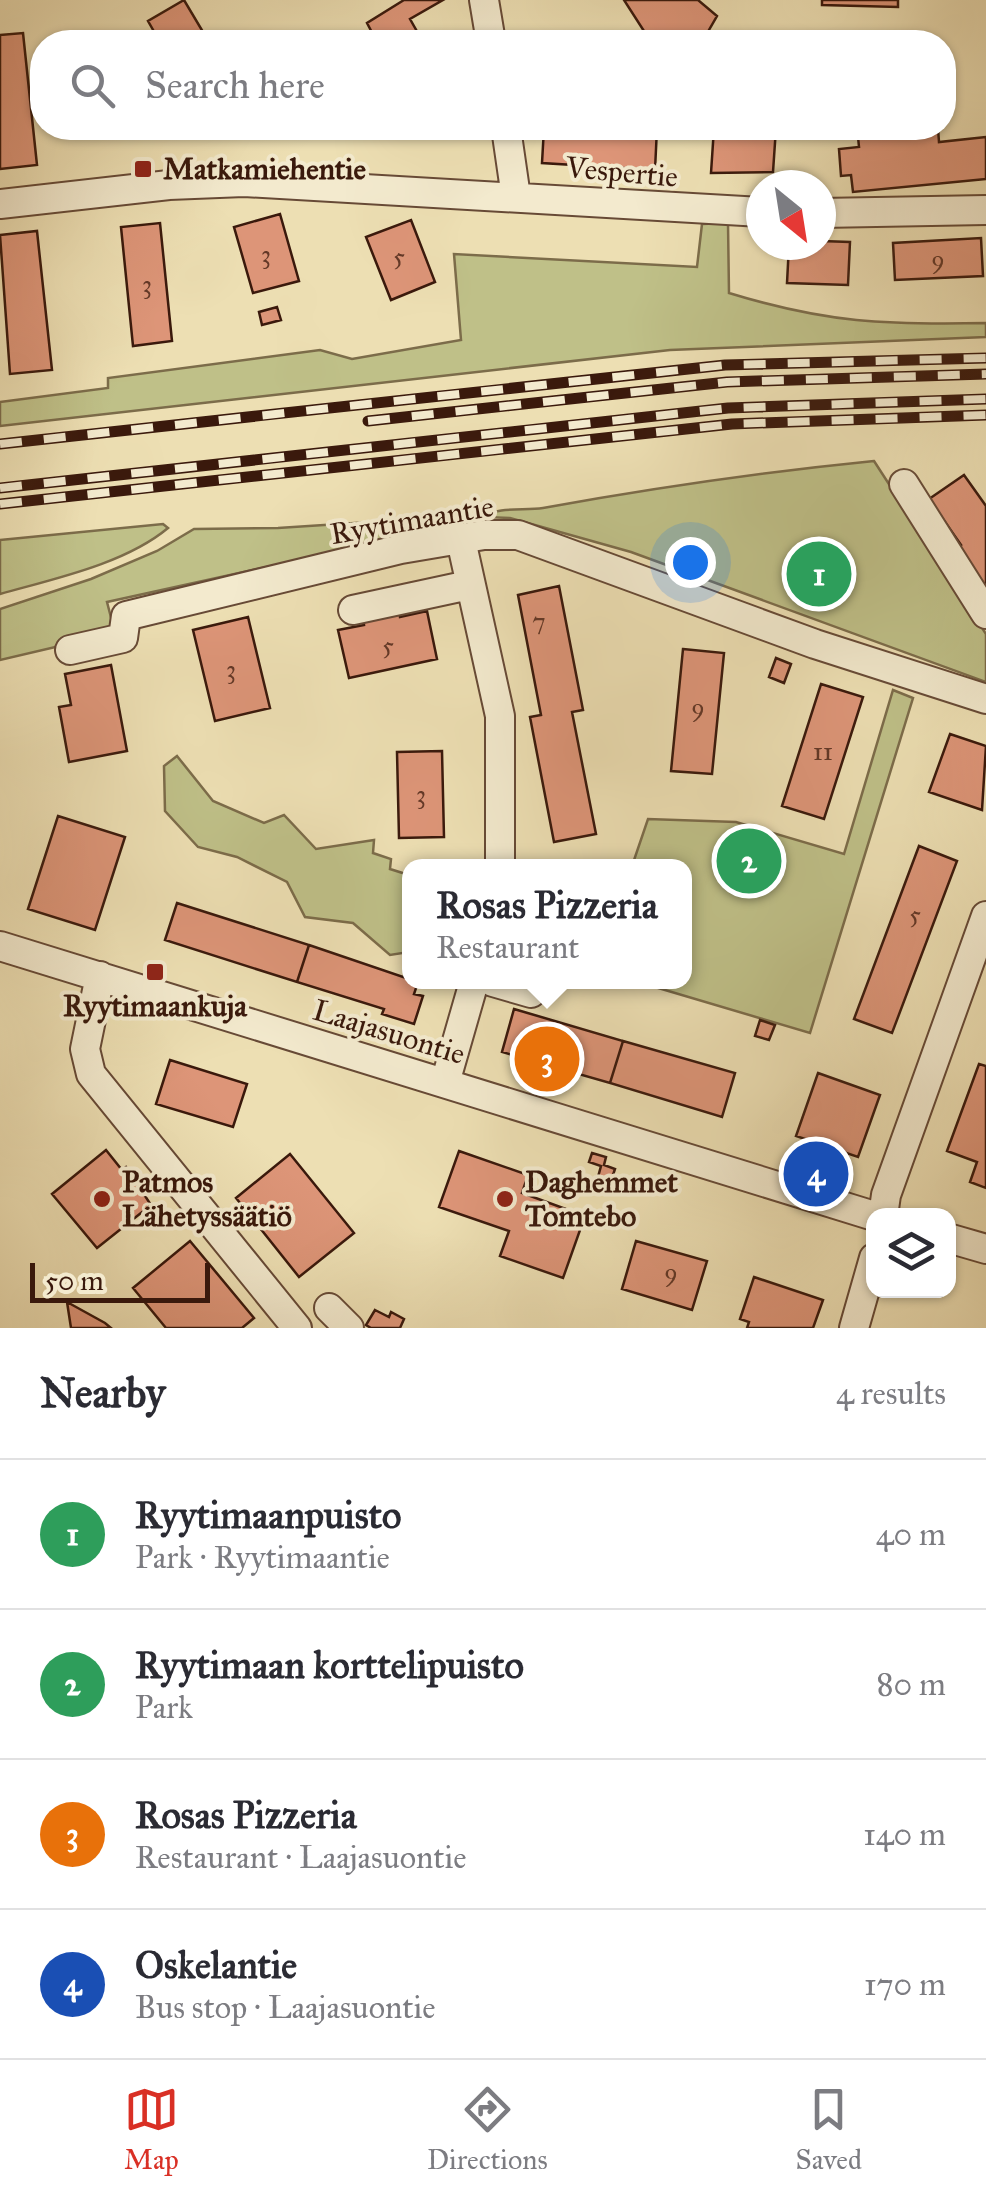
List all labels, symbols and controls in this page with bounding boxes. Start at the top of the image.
search box [30,30,956,140]
icon: search [65,58,120,113]
text: Search here [145,62,325,108]
street label: Vespertie [564,149,679,195]
place label: Matkamiehentie [163,151,366,187]
marker: Matkamiehentie [132,158,154,180]
north arrow [746,170,836,260]
house number: 3 [261,239,271,270]
house number: 5 [393,241,405,272]
house number: 9 [931,244,945,275]
house number: 3 [142,269,152,300]
street label: Ryytimaantie [327,488,497,552]
pin: 1 [786,536,852,612]
your location [665,537,716,588]
house number: 7 [532,606,546,637]
house number: 5 [382,630,394,661]
house number: 3 [226,654,236,685]
house number: 9 [691,692,705,723]
house number: 11 [813,736,833,767]
house number: 3 [416,779,426,810]
pin: 2 [716,824,782,898]
popup [402,859,692,989]
text: Rosas Pizzeria [436,882,658,928]
house number: 5 [909,899,921,930]
text: Restaurant [436,928,579,967]
marker: Ryytimaankuja [144,961,166,983]
place label: Ryytimaankuja [63,988,248,1024]
street label: Laajasuontie [309,992,469,1072]
pin: 3 [514,1022,580,1096]
pin: 4 [784,1136,848,1212]
place label: Patmos Lähetyssäätiö [122,1164,292,1234]
place label: Daghemmet Tomtebo [525,1164,678,1234]
marker: Patmos Lähetyssäätiö [91,1188,113,1210]
marker: Daghemmet Tomtebo [494,1188,516,1210]
map controls [866,1208,956,1298]
button: layers [866,1208,956,1298]
house number: 9 [664,1257,678,1288]
scale bar [30,1258,210,1302]
text: 50 m [45,1263,104,1298]
text: Nearby [40,1367,165,1419]
text: 4 results [836,1374,946,1413]
text: Ryytimaanpuisto [135,1492,401,1538]
text: 1 [66,1515,79,1554]
text: 40 m [876,1515,946,1554]
text: Park · Ryytimaantie [135,1538,390,1577]
text: Ryytimaan korttelipuisto [135,1642,524,1688]
text: 2 [65,1665,80,1704]
text: 80 m [877,1665,946,1704]
text: Park [135,1688,193,1727]
text: Rosas Pizzeria [135,1792,357,1838]
text: 3 [66,1815,79,1854]
text: 140 m [863,1815,946,1854]
text: Restaurant · Laajasuontie [135,1838,467,1877]
text: Oskelantie [135,1942,297,1988]
text: 4 [64,1965,81,2004]
text: 170 m [864,1965,946,2004]
text: Bus stop · Laajasuontie [135,1988,435,2027]
tab: Map [124,2082,179,2177]
tab: Directions [427,2082,548,2177]
tab: Saved [796,2082,862,2177]

